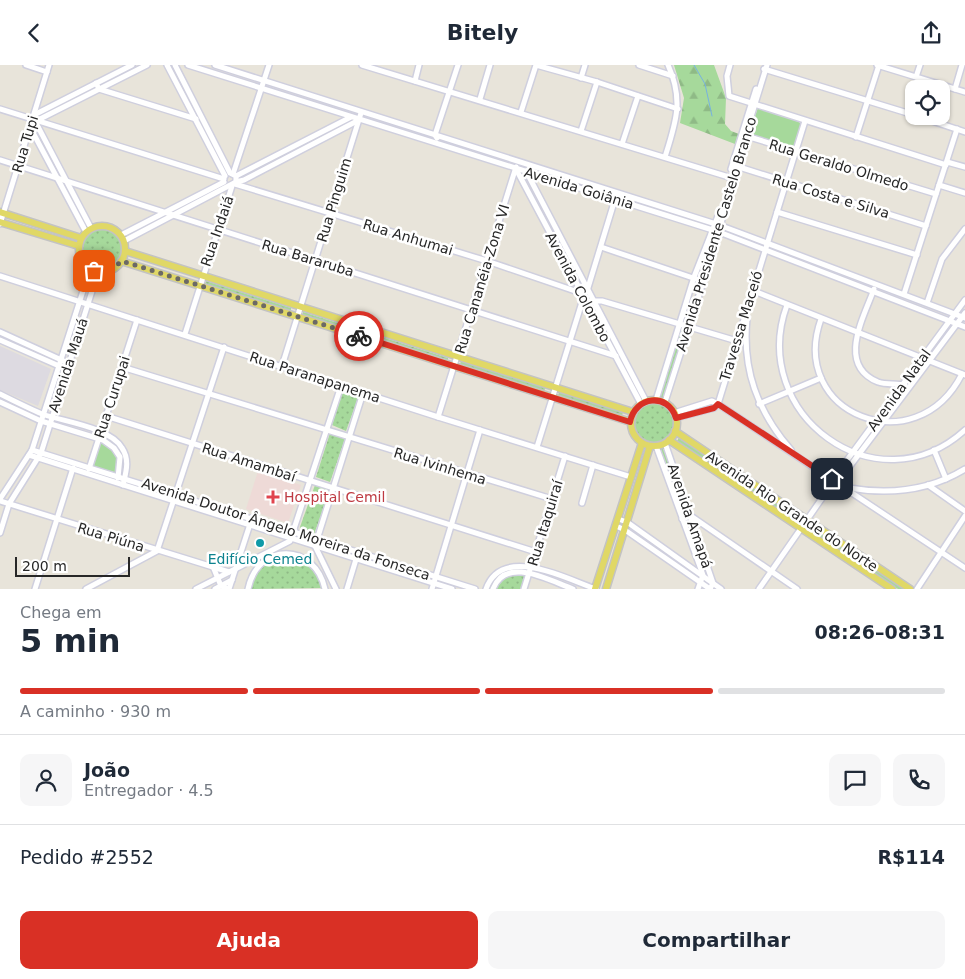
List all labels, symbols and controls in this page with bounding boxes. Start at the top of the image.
icon: back [20,19,48,47]
icon: share [917,19,945,47]
text: Bitely [447,20,518,45]
map controls [905,80,950,125]
button: locate [905,80,950,125]
street label: Rua Tupi [9,113,41,175]
street label: Avenida Presidente Castelo Branco [673,115,759,353]
street label: Rua Geraldo Olmedo [767,136,911,194]
street label: Rua Pinguim [314,156,354,244]
street label: Avenida Goiânia [522,164,636,212]
street label: Rua Costa e Silva [770,171,892,221]
street label: Rua Indaiá [197,193,237,269]
street label: Rua Cananéia-Zona VI [452,202,512,356]
street label: Rua Anhumai [361,216,455,258]
street label: Avenida Colombo [542,229,614,345]
street label: Rua Bararuba [260,236,356,280]
pin [73,250,115,292]
icon: bag [80,257,108,285]
street label: Travessa Maceió [716,269,765,384]
courier [334,311,384,361]
street label: Avenida Mauá [45,316,91,414]
icon: bike [345,322,373,350]
street label: Avenida Natal [864,346,934,434]
street label: Rua Paranapanema [248,348,382,406]
street label: Rua Curupai [91,354,133,440]
street label: Rua Amambaí [200,439,299,485]
street label: Rua Ivinhema [392,444,488,488]
street label: Avenida Rio Grande do Norte [703,447,881,575]
pin [811,458,853,500]
street label: Avenida Amapá [665,462,715,570]
icon: home [818,465,846,493]
street label: Avenida Doutor Ângelo Moreira da Fonseca [140,474,432,583]
street label: Rua Itaquiraí [524,477,566,568]
place label: Hospital Cemil [284,489,385,505]
marker: Hospital Cemil [266,490,280,504]
street label: Rua Piúna [75,519,147,555]
marker: Edifício Cemed [254,537,266,549]
place label: Edifício Cemed [208,551,312,567]
scale bar [15,554,130,577]
text: 200 m [22,558,67,574]
text: Chega em [20,603,102,622]
text: 08:26–08:31 [815,621,945,643]
text: 5 min [20,622,121,660]
text: A caminho · 930 m [20,702,171,721]
button: person [20,754,72,806]
button: chat [829,754,881,806]
button: phone [893,754,945,806]
text: João [84,759,130,781]
text: Entregador · 4.5 [84,781,214,800]
text: Pedido #2552 [20,846,154,868]
text: R$114 [877,846,945,868]
button: Ajuda [20,911,478,969]
button: Compartilhar [488,911,945,969]

